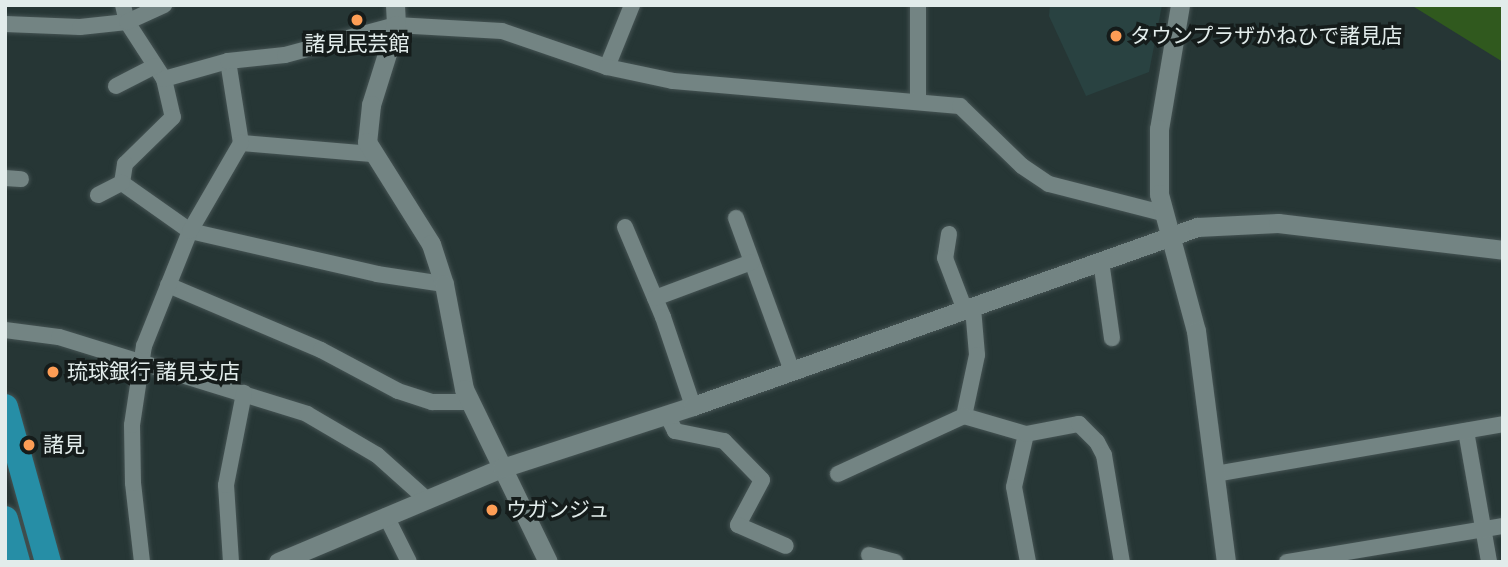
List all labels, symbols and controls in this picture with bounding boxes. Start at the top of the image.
marker: 諸見民芸館 [349,12,365,28]
place label: タウンプラザかねひで諸見店 [1130,23,1403,49]
marker: タウンプラザかねひで諸見店 [1108,28,1124,44]
place label: 諸見民芸館 [305,31,409,57]
place label: 琉球銀行 諸見支店 [67,359,240,385]
marker: 琉球銀行 諸見支店 [45,364,61,380]
place label: 諸見 [43,432,85,458]
marker: 諸見 [21,437,37,453]
place label: ウガンジュ [506,497,611,523]
marker: ウガンジュ [484,502,500,518]

